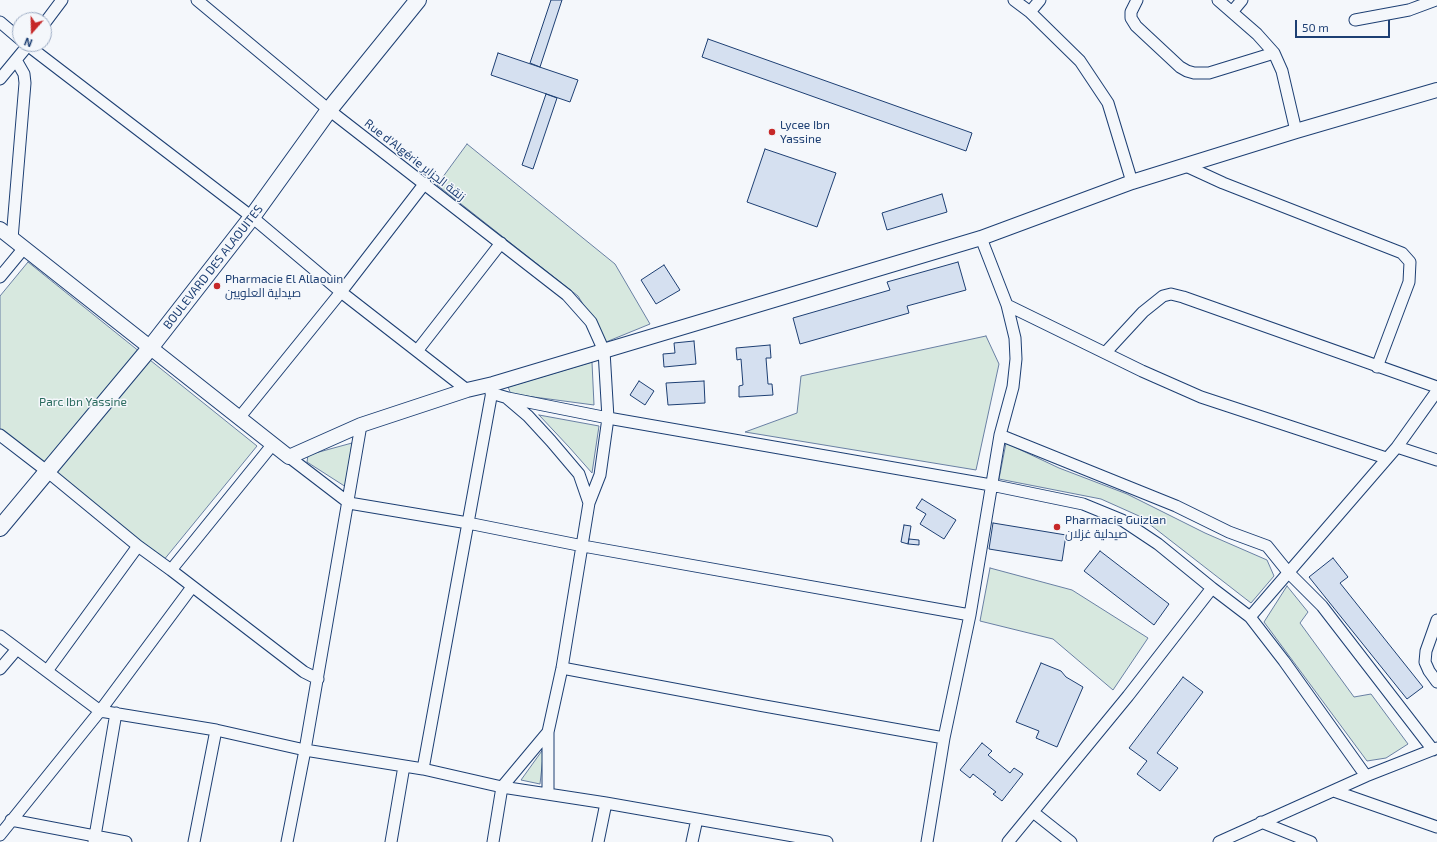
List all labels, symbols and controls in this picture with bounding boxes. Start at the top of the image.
north arrow [12,12,52,52]
scale bar [1297,12,1392,38]
text: 50 m [1302,20,1329,34]
text: N [22,35,34,50]
street label: Rue d'Algérie زنقة الجزاير [362,116,468,204]
place label: Lycee Ibn Yassine [780,118,830,146]
marker: Lycee Ibn Yassine [767,127,777,137]
street label: BOULEVARD DES ALAOUITES [160,202,266,332]
place label: Pharmacie El Allaouin صيدلية العلويين [225,272,343,300]
marker: Pharmacie El Allaouin صيدلية العلويين [212,281,222,291]
park label: Parc Ibn Yassine [39,395,127,409]
place label: Pharmacie Guizlan صيدلية غزلان [1065,513,1166,541]
marker: Pharmacie Guizlan صيدلية غزلان [1052,522,1062,532]

